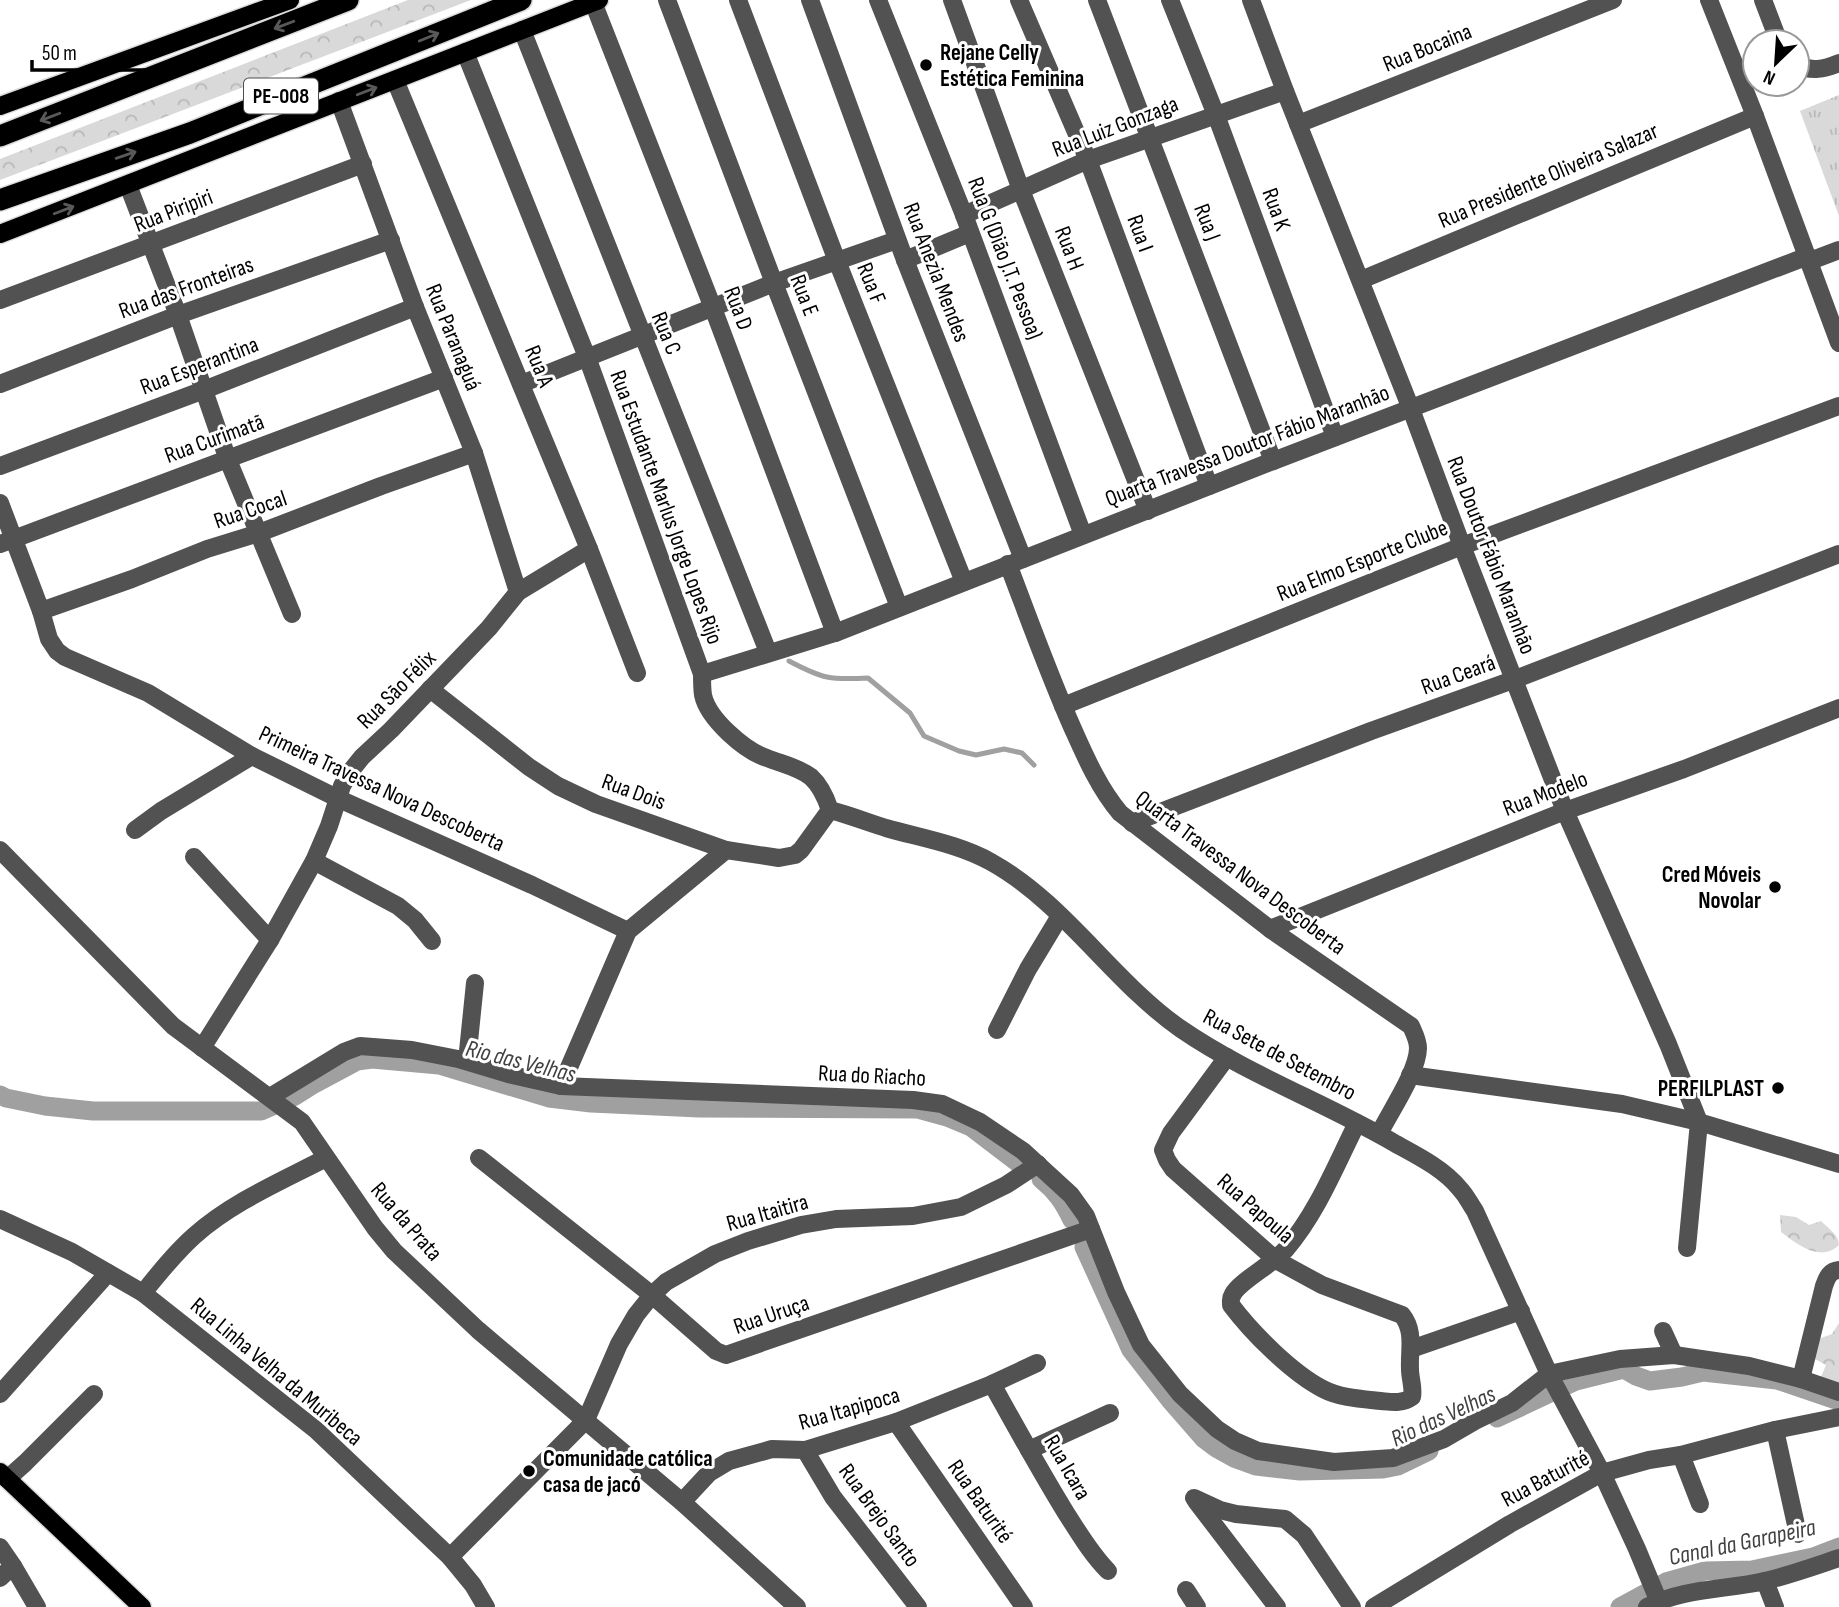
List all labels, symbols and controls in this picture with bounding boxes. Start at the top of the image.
street label: Rua Bocaina [1379,17,1476,78]
one-way arrow [274,19,296,32]
scale bar [32,28,168,72]
north arrow [1741,28,1811,98]
one-way arrow [418,30,439,43]
place label: Rejane Celly Estética Feminina [940,39,1084,93]
text: 50 m [42,41,77,66]
marker: Rejane Celly Estética Feminina [918,57,934,73]
text: N [1760,64,1779,90]
road number: PE-008 [244,78,318,114]
one-way arrow [355,83,377,96]
street label: Rua Luiz Gonzaga [1048,90,1182,164]
one-way arrow [39,111,61,124]
street label: Rua Presidente Oliveira Salazar [1434,117,1663,235]
one-way arrow [114,148,136,160]
street label: Rua G (Dião J.T. Pessoa) [961,173,1049,343]
street label: Rua Piripiri [130,183,217,239]
street label: Rua K [1256,184,1297,235]
street label: Rua Anezia Mendes [897,199,975,346]
street label: Rua J [1187,200,1227,245]
one-way arrow [52,202,74,215]
street label: Rua I [1121,211,1160,256]
street label: Rua H [1048,223,1090,274]
street label: Rua das Fronteiras [115,251,258,325]
street label: Rua F [850,259,892,308]
street label: Rua E [783,271,825,320]
street label: Rua Paranaguá [419,280,487,395]
street label: Rua D [717,283,759,334]
street label: Rua C [645,308,687,359]
street label: Rua Esperantina [136,331,262,401]
street label: Rua A [518,341,560,392]
street label: Rua Estudante Marlus Jorge Lopes Rijo [603,367,729,648]
street label: Quarta Travessa Doutor Fábio Maranhão [1101,379,1393,513]
street label: Rua Curimatã [161,408,268,470]
street label: Rua Doutor Fábio Maranhão [1440,452,1542,658]
street label: Rua Cocal [210,484,290,535]
street label: Rua Elmo Esporte Clube [1273,514,1452,608]
street label: Rua São Félix [351,644,442,735]
street label: Rua Ceará [1417,649,1499,701]
street label: Primeira Travessa Nova Descoberta [254,720,509,858]
street label: Rua Modelo [1499,765,1592,823]
street label: Rua Dois [598,767,670,816]
street label: Quarta Travessa Nova Descoberta [1130,784,1351,961]
place label: Cred Móveis Novolar [1662,861,1761,915]
marker: Cred Móveis Novolar [1767,879,1783,895]
street label: Rua Sete de Setembro [1198,1003,1361,1107]
water label: Rio das Velhas [463,1034,579,1089]
street label: Rua do Riacho [817,1059,927,1093]
place label: PERFILPLAST [1658,1075,1764,1103]
marker: PERFILPLAST [1770,1080,1786,1096]
street label: Rua Papoula [1211,1168,1300,1250]
street label: Rua da Prata [364,1176,448,1267]
street label: Rua Itaitira [723,1188,811,1238]
street label: Rua Uruça [730,1289,813,1341]
street label: Rua Linha Velha da Muribeca [185,1292,368,1452]
water label: Rio das Velhas [1386,1379,1501,1453]
street label: Rua Itapipoca [796,1381,903,1437]
street label: Rua Icara [1037,1430,1097,1505]
street label: Rua Baturité [1497,1444,1594,1514]
place label: Comunidade católica casa de jacó [543,1445,713,1499]
street label: Rua Baturité [941,1454,1019,1549]
street label: Rua Brejo Santo [832,1458,926,1573]
marker: Comunidade católica casa de jacó [521,1463,537,1479]
water label: Canal da Garapeira [1666,1513,1818,1572]

